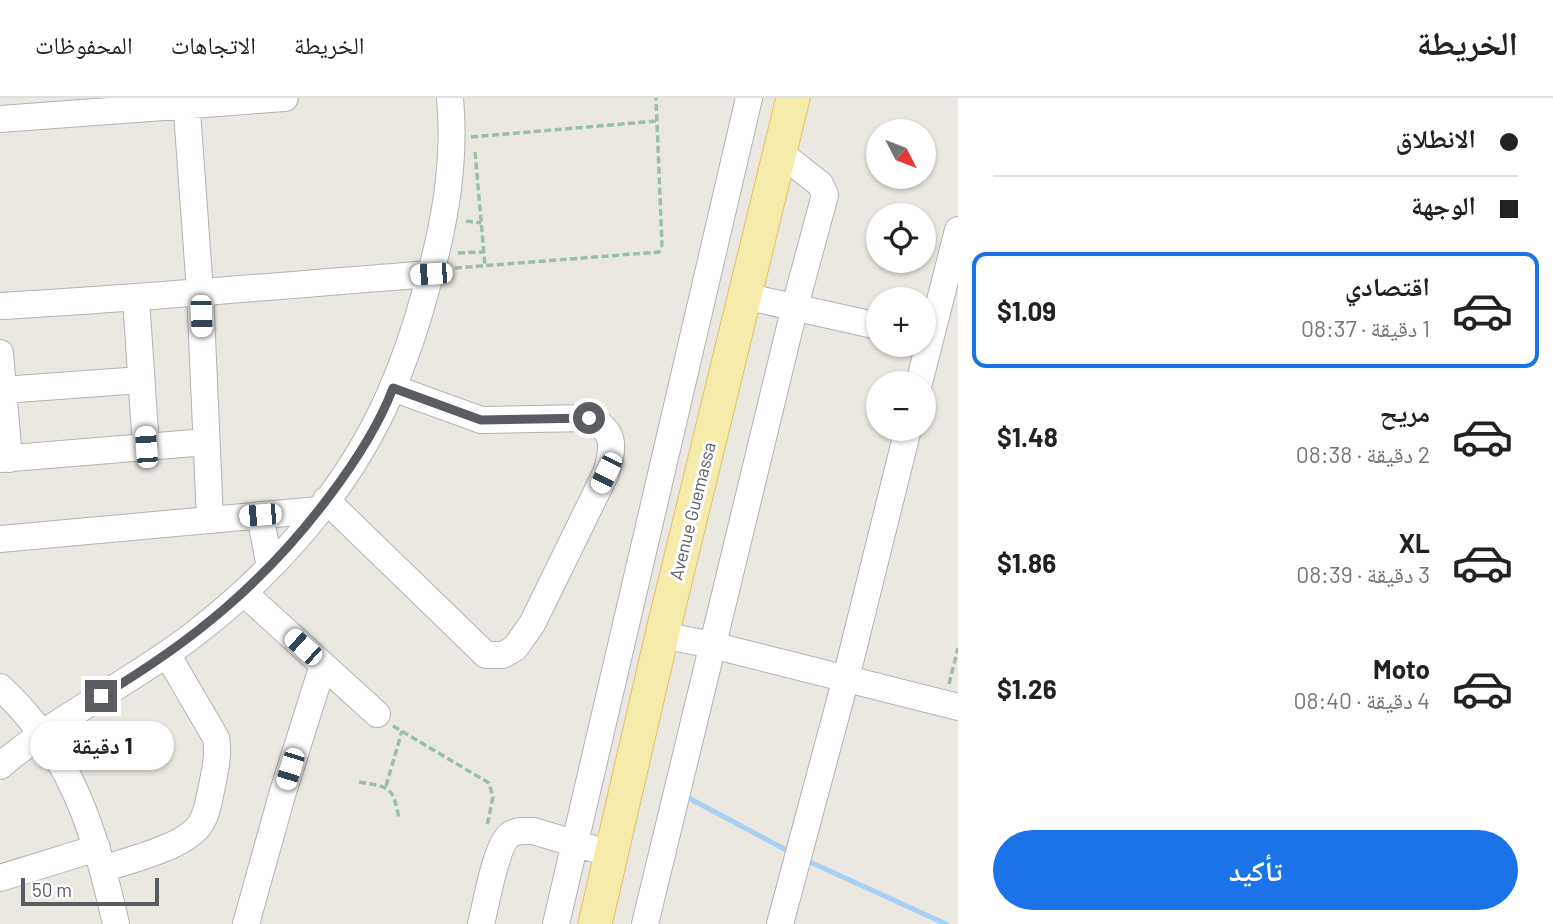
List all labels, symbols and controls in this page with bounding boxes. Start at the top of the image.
text: الخريطة [1417,22,1518,62]
text: المحفوظات [35,30,133,59]
text: الاتجاهات [171,30,256,59]
text: الخريطة [294,30,365,59]
north arrow [866,119,936,189]
map controls [866,119,936,441]
text: الانطلاق [1396,122,1476,153]
text: الوجهة [1411,189,1476,220]
button: locate [866,203,936,273]
car [410,262,453,286]
text: اقتصادي [1345,270,1430,301]
icon: car [1451,279,1514,342]
button: + [866,287,936,357]
car [190,295,213,337]
text: $1.09 [997,295,1056,326]
text: 1 دقيقة · 08:37 [1301,314,1430,342]
button: − [866,371,936,441]
text: مريح [1380,396,1430,427]
route start [573,402,605,434]
icon: car [1451,405,1514,468]
text: $1.48 [997,421,1058,452]
car [135,425,158,469]
street label: Avenue Guemassa [664,440,720,582]
text: 2 دقيقة · 08:38 [1296,440,1430,468]
car [588,450,625,496]
car [239,503,282,527]
text: XL [1399,527,1430,558]
icon: car [1451,531,1514,594]
text: $1.86 [997,547,1056,578]
text: 3 دقيقة · 08:39 [1296,560,1430,588]
car [281,625,326,669]
text: Moto [1373,653,1430,684]
icon: car [1451,657,1514,720]
text: $1.26 [997,673,1057,704]
route end [85,680,117,712]
text: 4 دقيقة · 08:40 [1293,686,1430,714]
callout: 1 دقيقة [29,720,173,770]
text: 1 دقيقة [71,731,133,759]
car [274,746,307,792]
button: تأكيد [993,830,1518,910]
scale bar [21,875,159,907]
text: 50 m [32,878,72,901]

